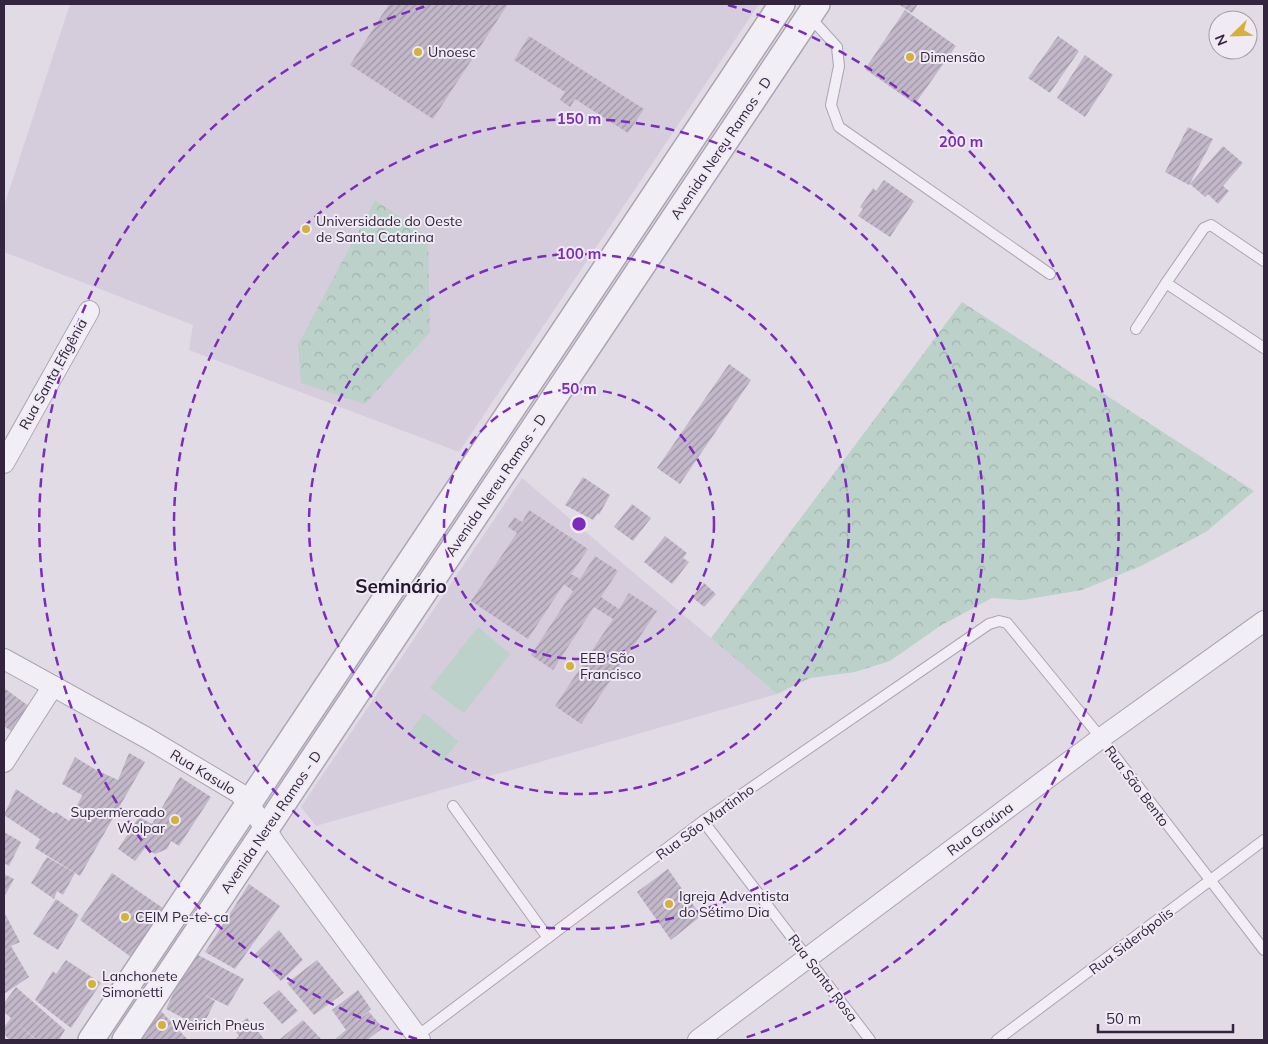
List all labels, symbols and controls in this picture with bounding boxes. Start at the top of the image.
north arrow [1208,10,1258,60]
text: N [1211,32,1231,48]
place label: Unoesc [428,43,476,61]
marker: Unoesc [412,46,424,58]
place label: Dimensão [920,48,985,66]
marker: Dimensão [904,51,916,63]
street label: Avenida Nereu Ramos - D [666,73,776,223]
text: 150 m [557,109,601,128]
text: 200 m [939,132,983,151]
place label: Universidade do Oeste de Santa Catarina [316,212,462,246]
marker: Universidade do Oeste de Santa Catarina [300,223,312,235]
text: 100 m [557,244,601,263]
street label: Rua Santa Efigênia [15,315,91,433]
text: 50 m [561,379,597,398]
street label: Avenida Nereu Ramos - D [441,410,551,560]
centre of rings [570,515,588,533]
district label: Seminário [355,574,447,598]
place label: EEB São Francisco [580,649,641,683]
marker: EEB São Francisco [564,660,576,672]
street label: Rua São Bento [1101,742,1173,830]
street label: Rua Kasulo [167,745,239,799]
street label: Avenida Nereu Ramos - D [216,747,326,897]
street label: Rua São Martinho [652,780,758,864]
street label: Rua Graúna [943,798,1017,860]
place label: Supermercado Wolpar [71,803,166,837]
marker: Supermercado Wolpar [169,814,181,826]
place label: Igreja Adventista do Sétimo Dia [679,887,789,921]
marker: Igreja Adventista do Sétimo Dia [663,898,675,910]
street label: Rua Siderópolis [1085,903,1177,979]
place label: CEIM Pe-te-ca [135,908,229,926]
marker: CEIM Pe-te-ca [119,911,131,923]
street label: Rua Santa Rosa [784,931,862,1025]
place label: Lanchonete Simonetti [102,967,178,1001]
marker: Lanchonete Simonetti [86,978,98,990]
scale bar [1098,1002,1233,1034]
text: 50 m [1106,1009,1141,1028]
place label: Weirich Pneus [172,1016,265,1034]
marker: Weirich Pneus [156,1019,168,1031]

